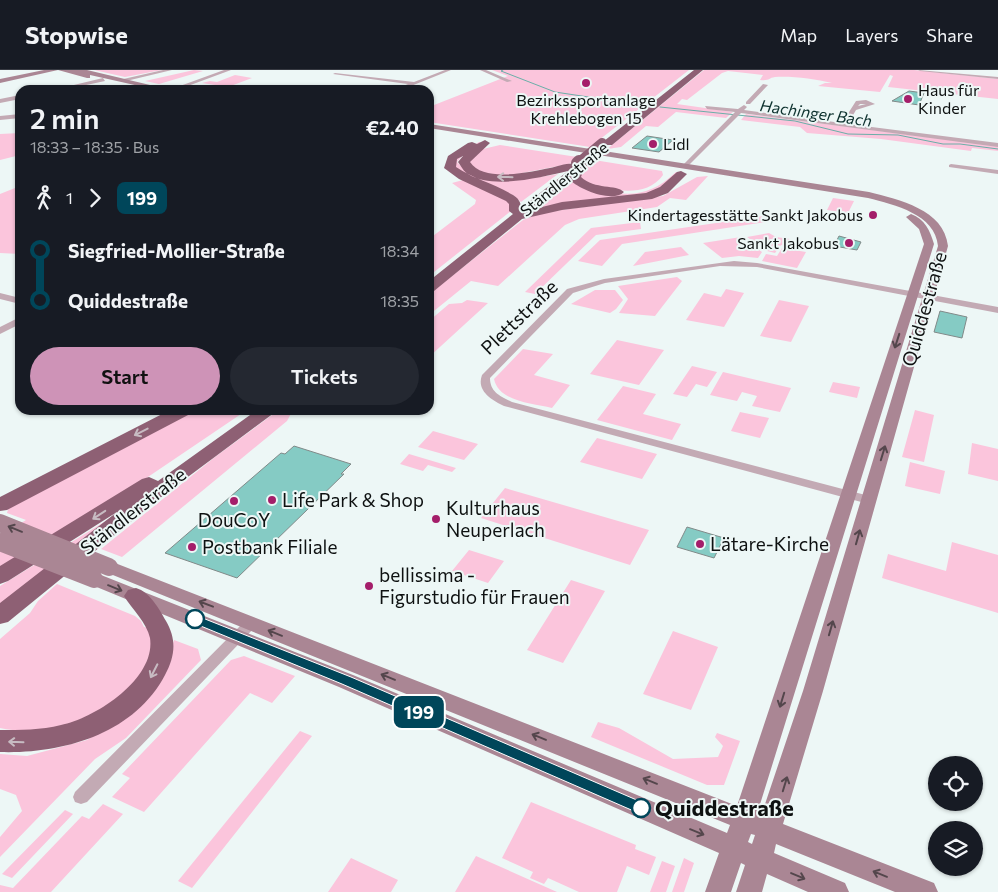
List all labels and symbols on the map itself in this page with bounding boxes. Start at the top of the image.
marker: Bezirkssportanlage Krehlebogen 15 [580,77,592,89]
place label: Haus für Kinder [918,80,980,117]
place label: Bezirkssportanlage Krehlebogen 15 [516,90,656,127]
marker: Haus für Kinder [902,93,914,105]
water label: Hachinger Bach [759,95,873,130]
place label: Lidl [663,134,690,153]
street label: Ständlerstraße [516,137,611,220]
marker: Lidl [647,138,659,150]
one-way arrow [497,173,513,182]
place label: Kindertagesstätte Sankt Jakobus [627,205,863,224]
marker: Kindertagesstätte Sankt Jakobus [867,209,879,221]
place label: Sankt Jakobus [737,233,839,252]
marker: Sankt Jakobus [843,237,855,249]
street label: Quiddestraße [896,249,951,369]
street label: Plettstraße [476,275,562,359]
one-way arrow [892,332,902,348]
one-way arrow [134,428,149,437]
one-way arrow [878,445,888,461]
street label: Ständlerstraße [75,462,190,559]
place label: Life Park & Shop [282,488,424,511]
marker: Life Park & Shop [266,494,278,506]
marker: DouCoY [228,495,240,507]
place label: Kulturhaus Neuperlach [446,496,545,541]
place label: DouCoY [198,508,270,531]
one-way arrow [92,510,106,520]
marker: Kulturhaus Neuperlach [430,513,442,525]
one-way arrow [8,524,23,533]
one-way arrow [854,529,863,545]
place label: Lätare-Kirche [710,532,829,555]
place label: Postbank Filiale [202,535,337,558]
marker: Lätare-Kirche [694,538,706,550]
marker: Postbank Filiale [186,541,198,553]
place label: bellissima - Figurstudio für Frauen [379,563,570,608]
marker: bellissima - Figurstudio für Frauen [363,580,375,592]
one-way arrow [107,583,122,593]
one-way arrow [198,599,213,608]
unlabelled marker [185,609,205,629]
one-way arrow [827,620,837,636]
one-way arrow [268,627,283,637]
one-way arrow [149,664,159,679]
one-way arrow [381,672,396,681]
one-way arrow [776,691,786,707]
line badge: 199 [390,696,448,728]
one-way arrow [532,732,547,741]
one-way arrow [8,737,24,746]
one-way arrow [643,776,658,786]
one-way arrow [780,776,790,792]
place label: Quiddestraße [655,794,794,821]
marker: Quiddestraße [631,798,651,818]
one-way arrow [689,828,704,837]
one-way arrow [873,869,888,878]
one-way arrow [790,871,805,881]

